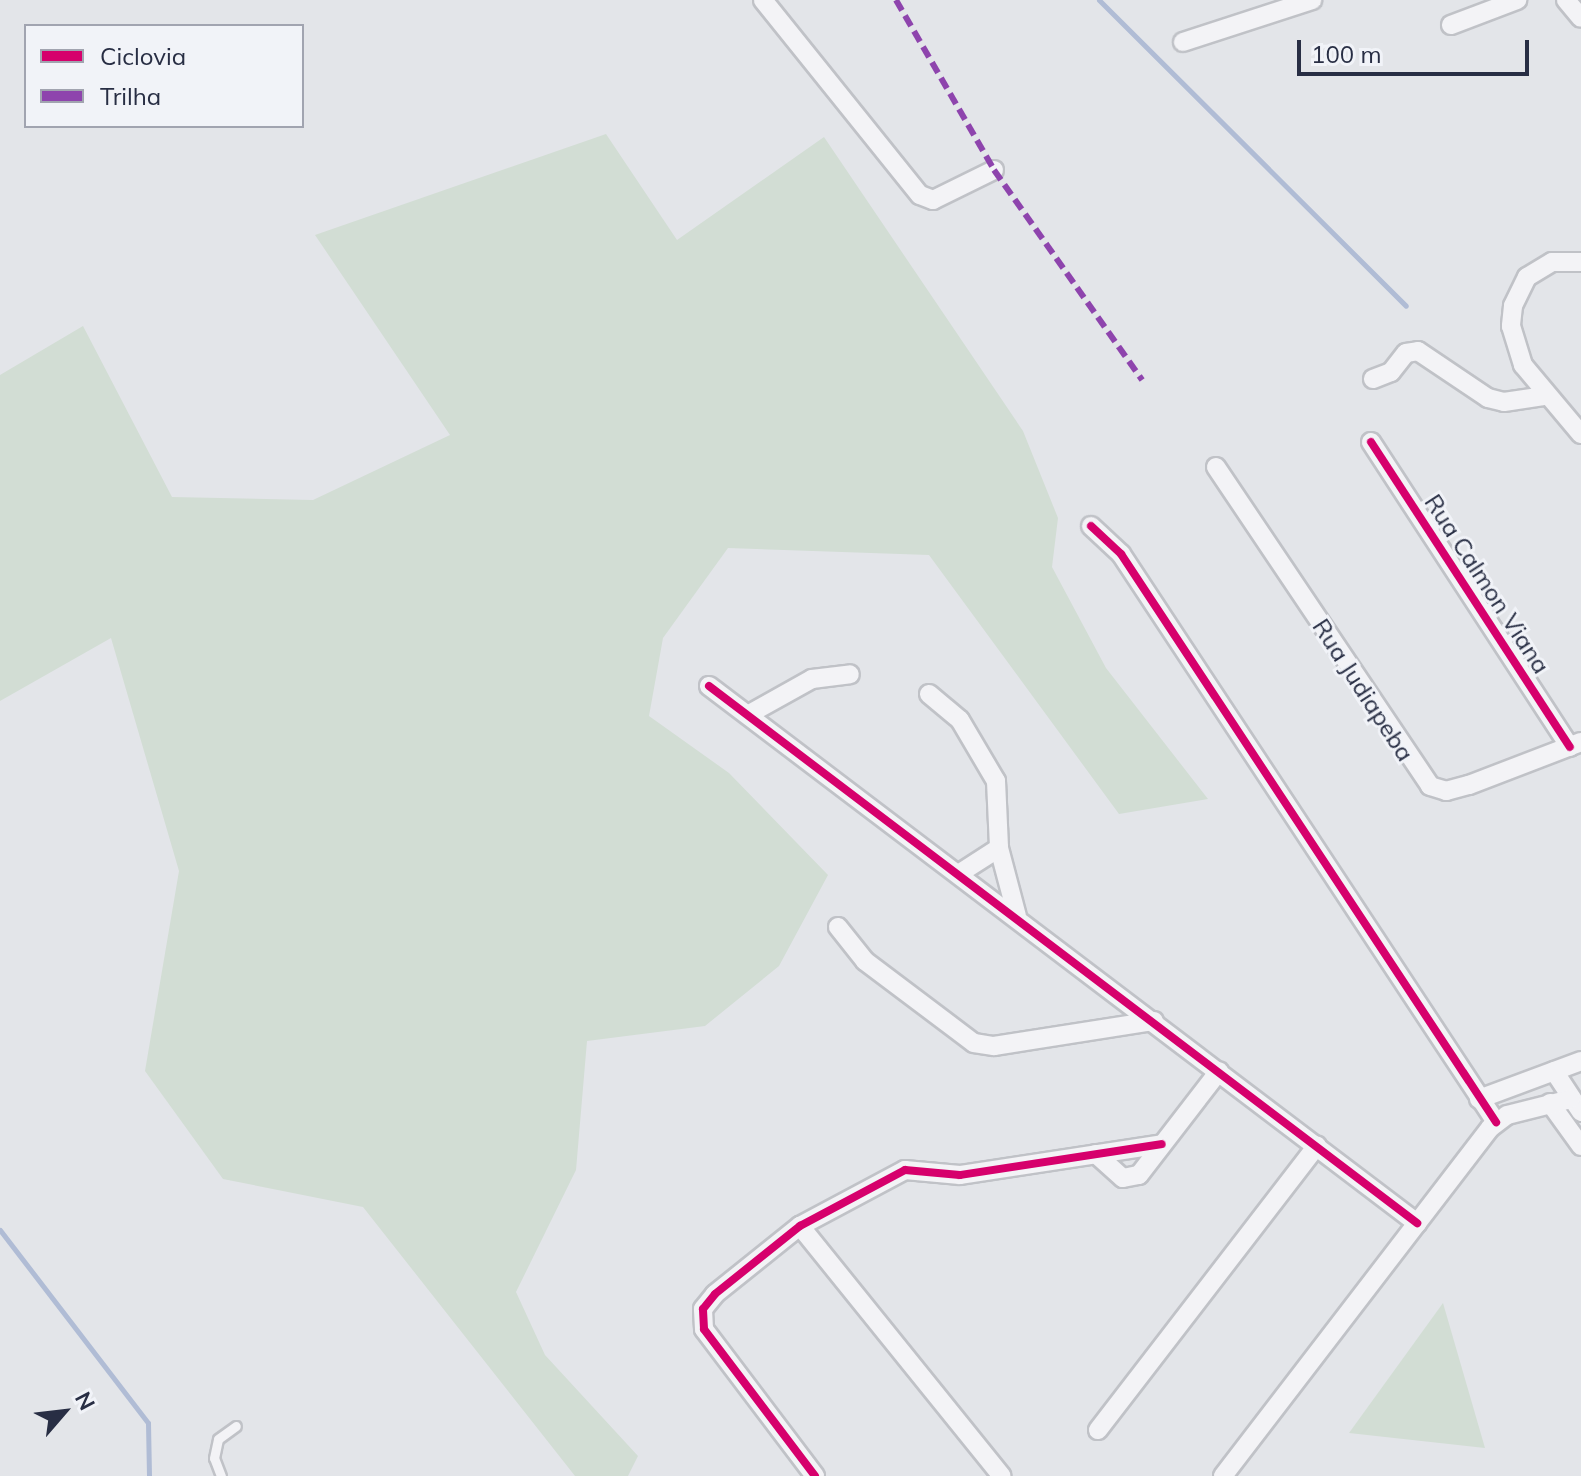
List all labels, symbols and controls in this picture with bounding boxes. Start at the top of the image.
legend [24,24,304,128]
scale bar [1301,24,1533,74]
text: 100 m [1311,39,1382,69]
text: Ciclovia [100,41,186,71]
text: Trilha [100,81,161,111]
street label: Rua Calmon Viana [1418,489,1556,679]
street label: Rua Judiapeba [1306,614,1420,766]
north arrow [24,1372,104,1452]
text: N [69,1387,101,1415]

